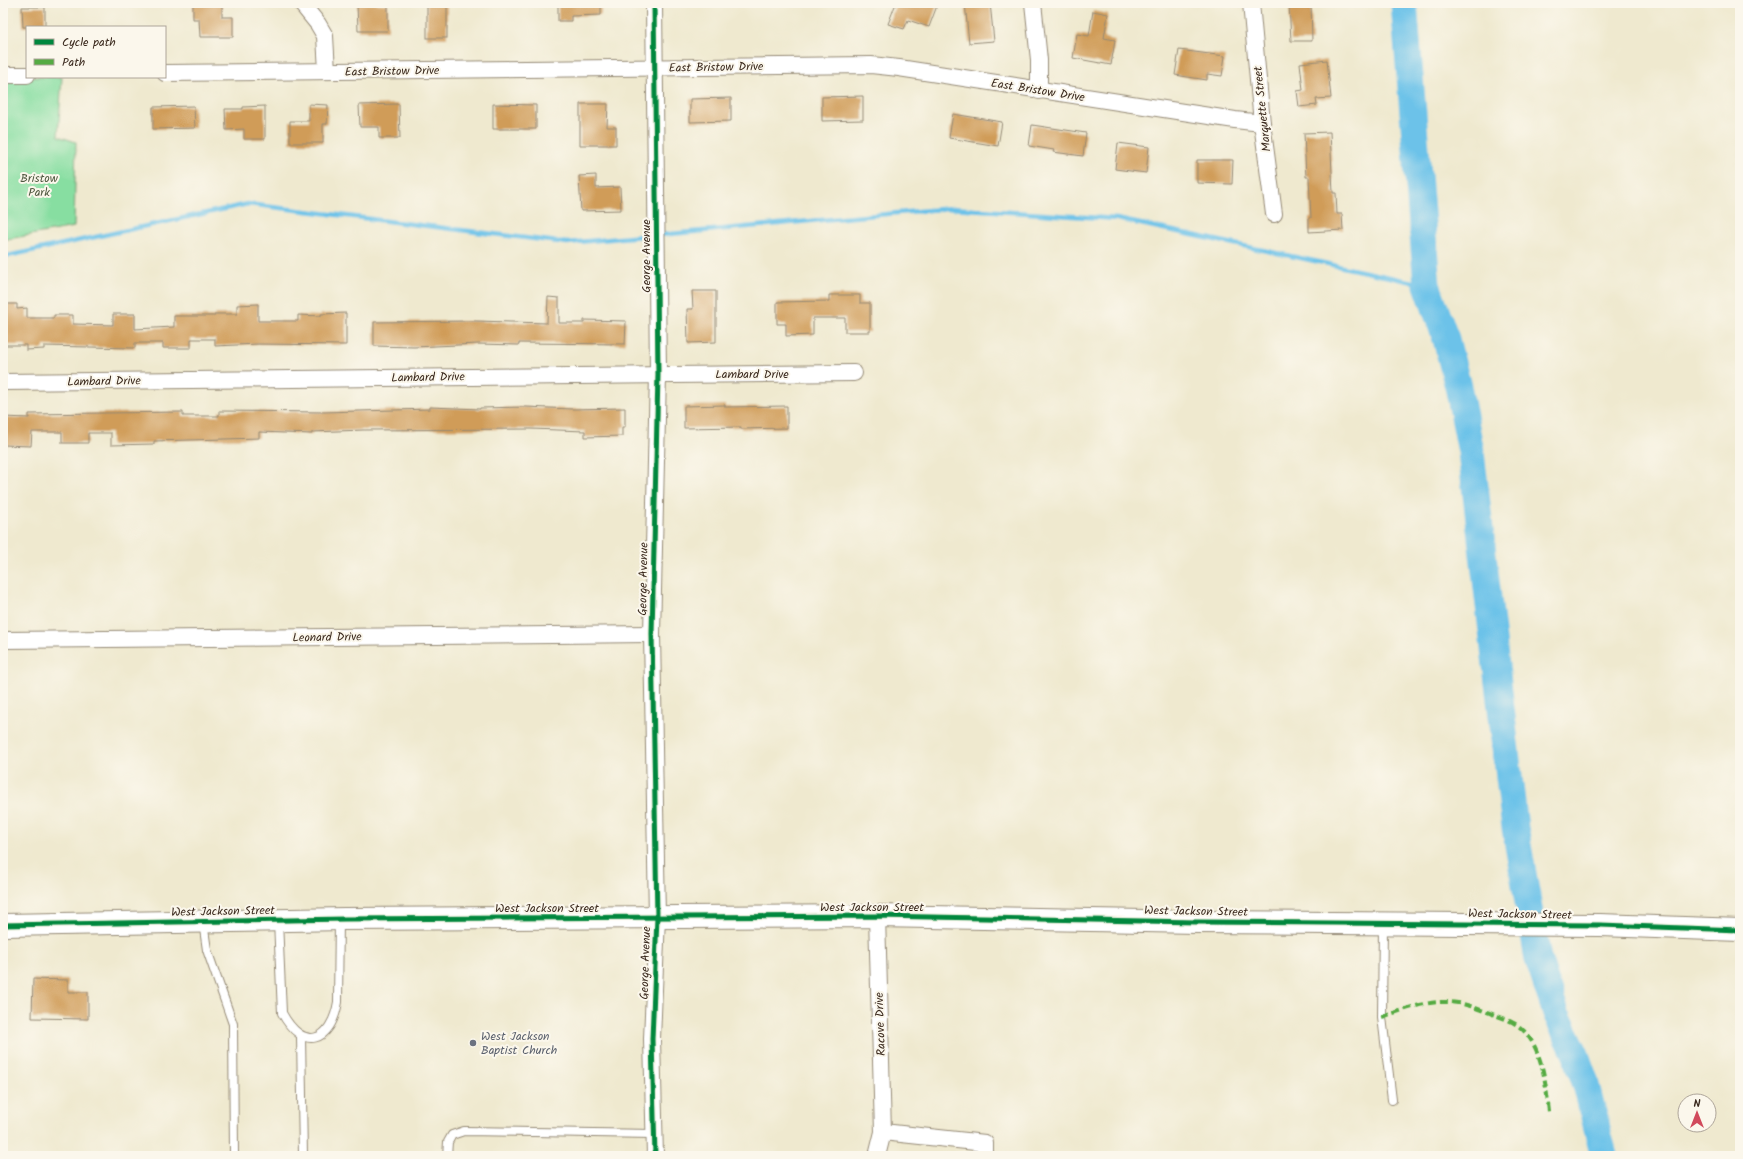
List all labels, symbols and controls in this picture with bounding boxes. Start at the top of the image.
legend [26,26,166,78]
text: Cycle path [62,33,116,52]
text: Path [62,53,85,72]
street label: East Bristow Drive [668,57,764,78]
street label: East Bristow Drive [344,61,440,82]
street label: Marquette Street [1249,65,1276,153]
street label: East Bristow Drive [990,74,1087,107]
park label: Bristow Park [20,169,59,202]
street label: George Avenue [637,219,656,293]
street label: Lambard Drive [715,365,789,384]
street label: Lambard Drive [391,367,465,388]
street label: Lambard Drive [67,371,141,392]
street label: George Avenue [633,542,654,616]
street label: Leonard Drive [292,627,362,648]
street label: West Jackson Street [820,898,924,917]
street label: West Jackson Street [495,899,599,918]
street label: West Jackson Street [171,901,275,922]
street label: West Jackson Street [1144,901,1248,922]
street label: West Jackson Street [1468,904,1572,925]
street label: George Avenue [635,925,656,1000]
street label: Racove Drive [870,991,891,1056]
place label: West Jackson Baptist Church [481,1027,557,1060]
marker: West Jackson Baptist Church [468,1038,478,1048]
north arrow [1677,1093,1717,1133]
text: N [1694,1095,1701,1113]

